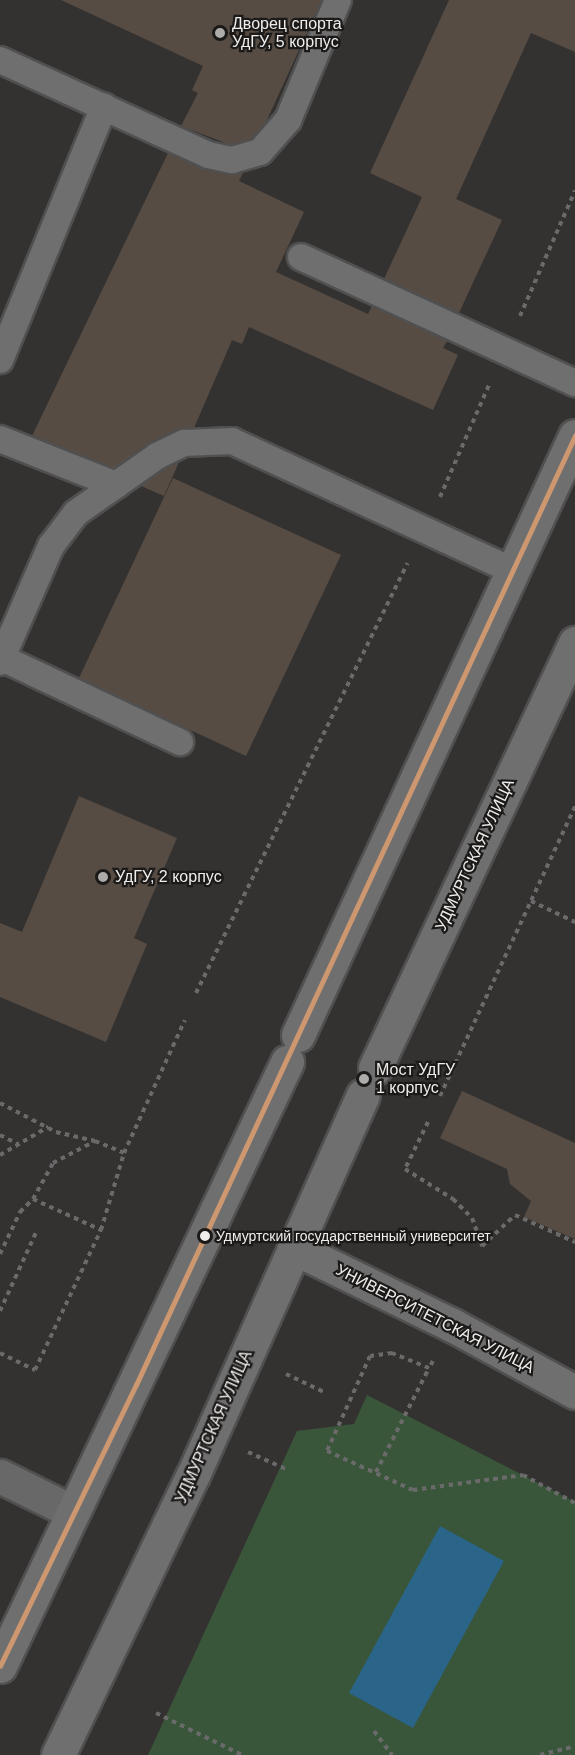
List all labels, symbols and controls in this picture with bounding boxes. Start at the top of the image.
place label: Дворец спорта УдГУ, 5 корпус [232,14,342,52]
marker: Дворец спорта УдГУ, 5 корпус [213,26,227,40]
street label: УДМУРТСКАЯ УЛИЦА [431,776,519,934]
place label: УдГУ, 2 корпус [115,867,222,887]
marker: УдГУ, 2 корпус [96,870,110,884]
place label: Мост УдГУ 1 корпус [376,1060,455,1098]
marker: Мост УдГУ 1 корпус [357,1072,371,1086]
place label: Удмуртский государственный университет [216,1228,491,1244]
marker: Удмуртский государственный университет [199,1230,211,1242]
street label: УНИВЕРСИТЕТСКАЯ УЛИЦА [333,1261,537,1377]
street label: УДМУРТСКАЯ УЛИЦА [172,1348,256,1506]

